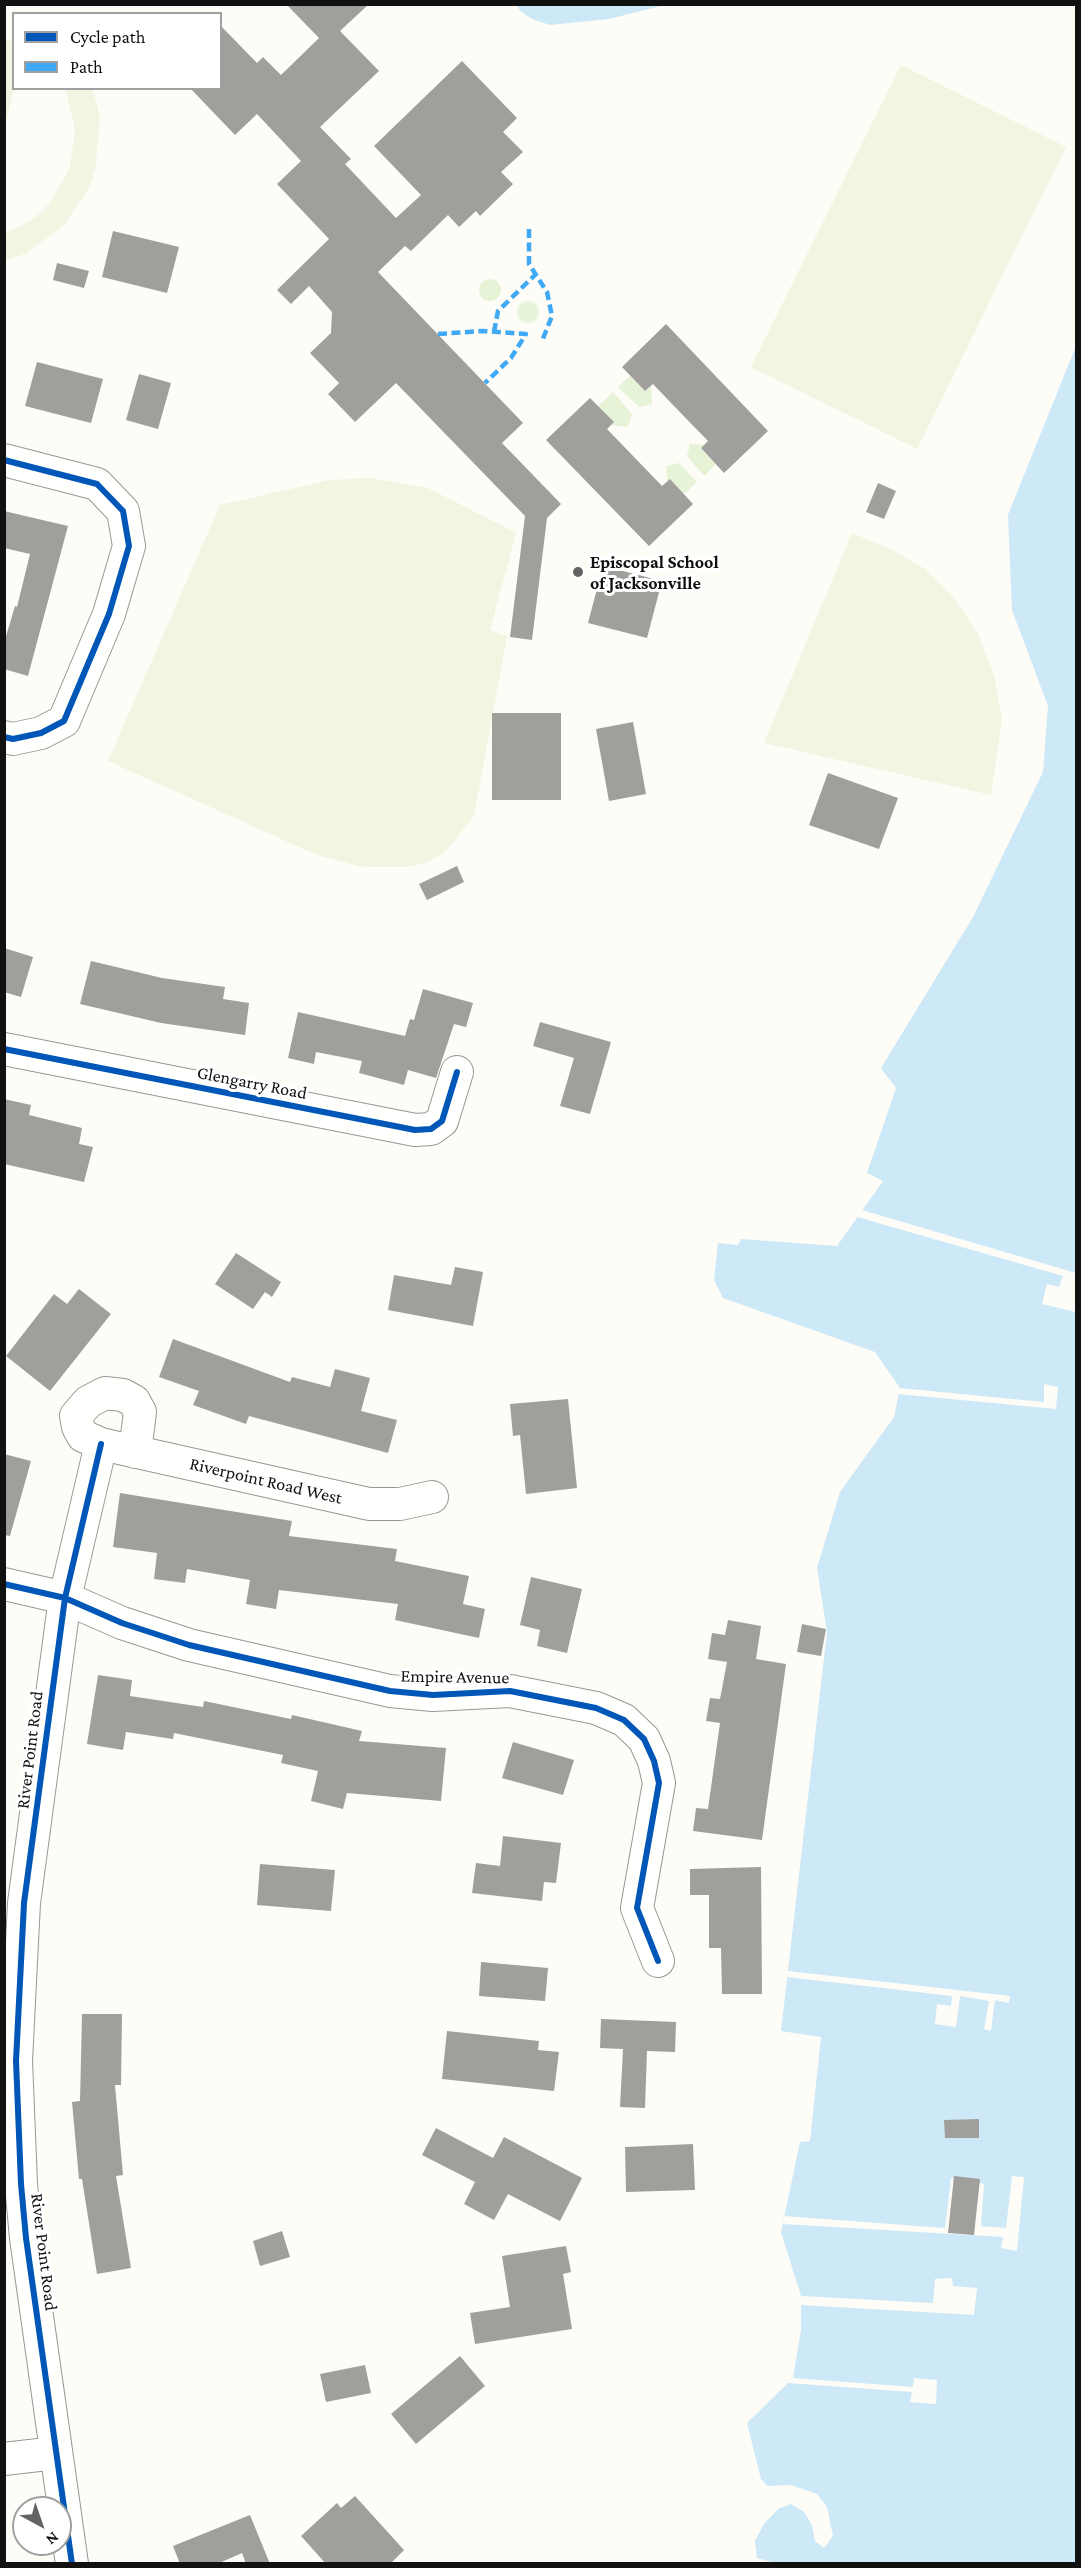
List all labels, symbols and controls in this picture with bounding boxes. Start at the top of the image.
legend [12,12,222,90]
text: Cycle path [70,27,145,47]
text: Path [70,57,103,77]
place label: Episcopal School of Jacksonville [590,551,719,594]
marker: Episcopal School of Jacksonville [571,565,585,579]
street label: Glengarry Road [195,1062,309,1104]
street label: Riverpoint Road West [188,1453,344,1509]
street label: Empire Avenue [400,1665,510,1689]
street label: River Point Road [12,1690,48,1810]
street label: River Point Road [26,2192,62,2312]
north arrow [12,2496,72,2556]
text: N [43,2529,62,2549]

